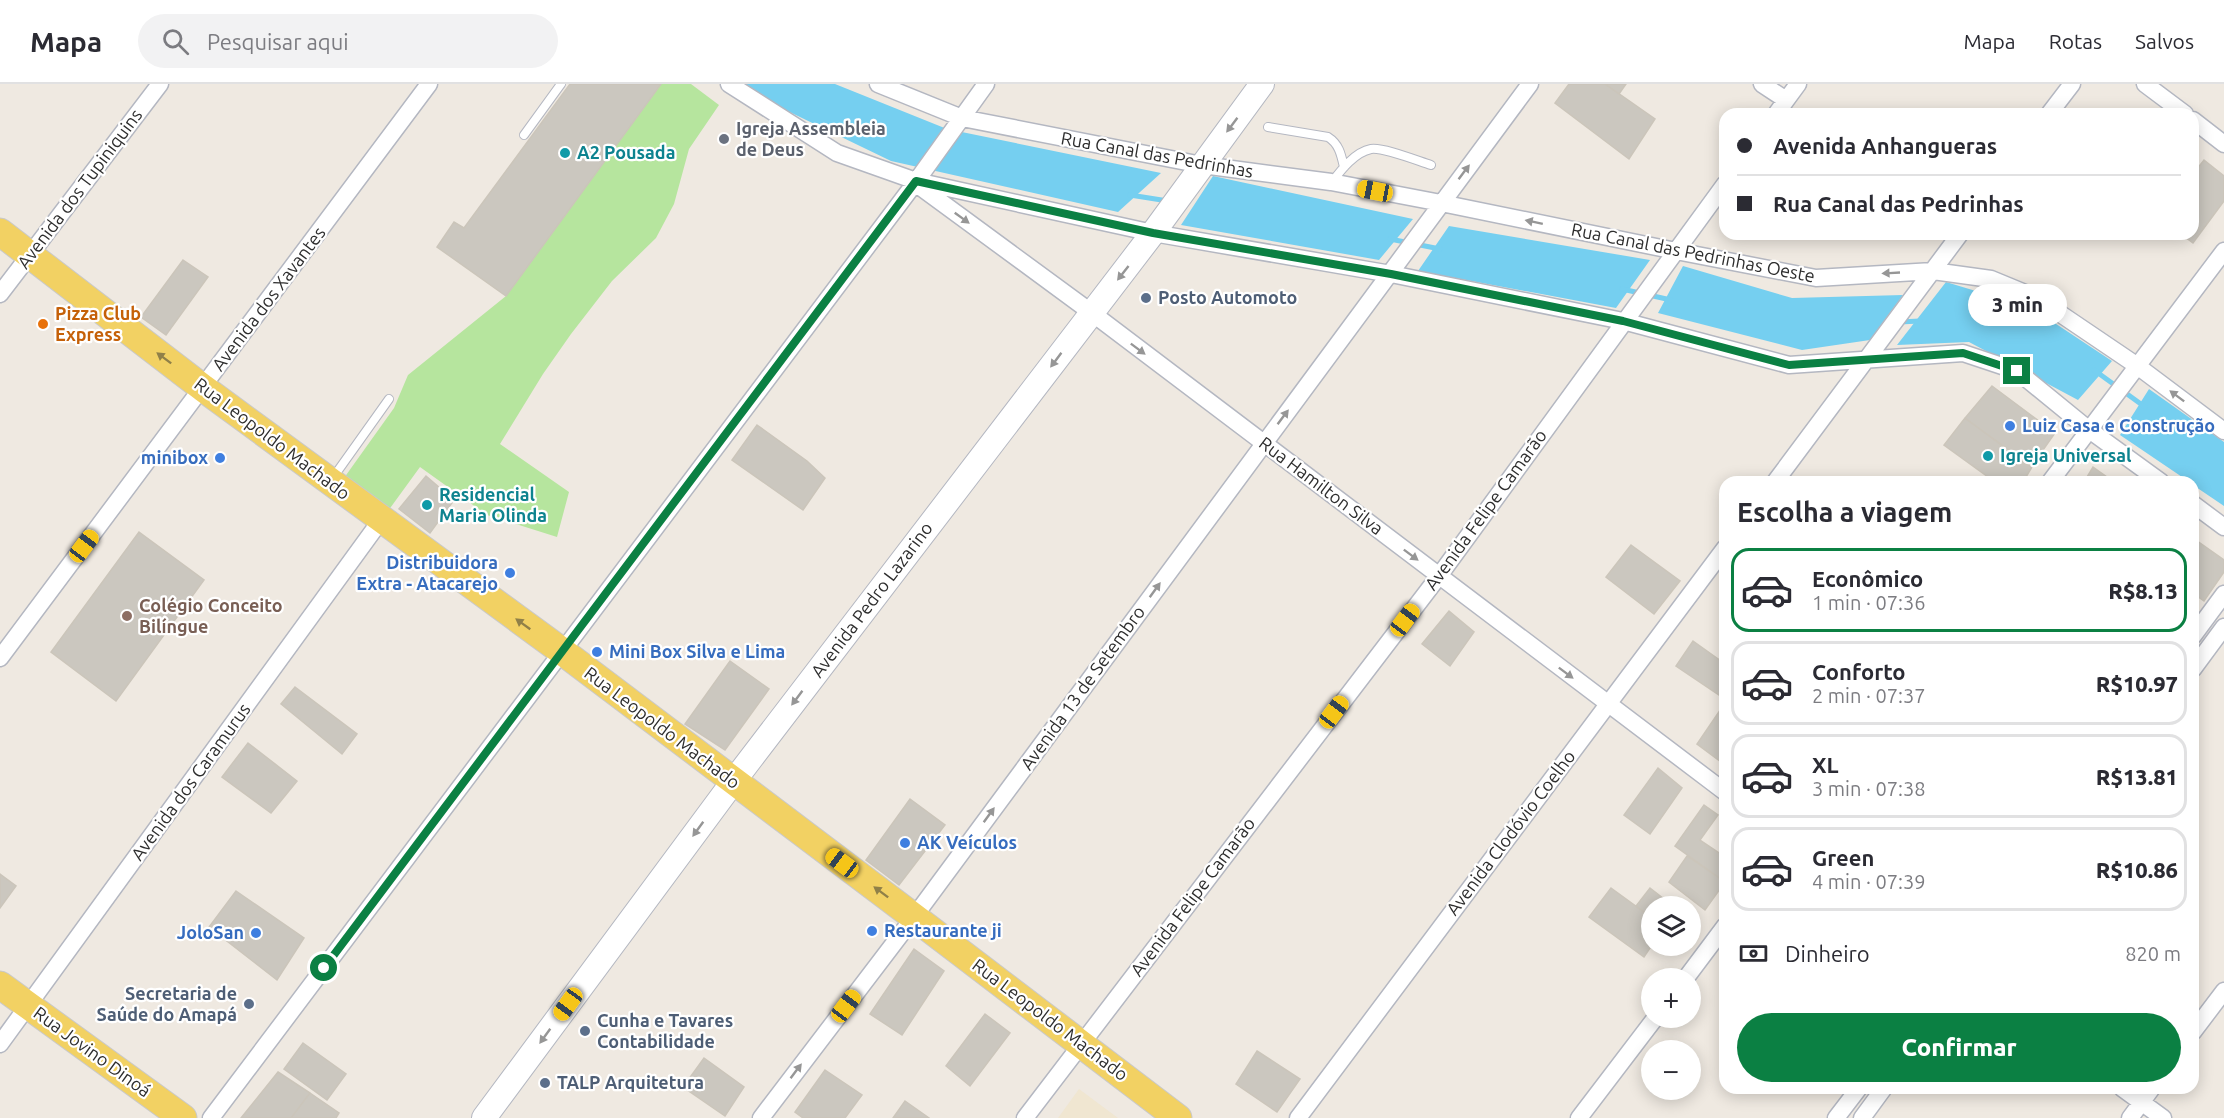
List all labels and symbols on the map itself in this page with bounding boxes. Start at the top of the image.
street label: Avenida dos Tupiniquins [13,105,146,272]
one-way arrow [1226,116,1238,132]
place label: Igreja Assembleia de Deus [736,118,886,159]
street label: Rua Canal das Pedrinhas [1059,127,1255,181]
marker: Igreja Assembleia de Deus [717,132,731,146]
place label: A2 Pousada [577,142,675,162]
marker: A2 Pousada [558,146,572,160]
one-way arrow [1458,164,1470,179]
car [1356,179,1394,203]
one-way arrow [953,212,969,224]
one-way arrow [1524,217,1543,226]
street label: Rua Canal das Pedrinhas Oeste [1570,219,1817,285]
street label: Avenida dos Xavantes [208,222,329,374]
one-way arrow [1117,266,1129,281]
one-way arrow [1882,269,1901,278]
callout: 3 min [1968,284,2066,326]
place label: Posto Automoto [1158,287,1297,307]
marker: Posto Automoto [1139,291,1153,305]
place label: Pizza Club Express [55,303,141,344]
marker: Pizza Club Express [36,317,50,331]
one-way arrow [1131,342,1146,354]
one-way arrow [156,351,172,364]
one-way arrow [1050,352,1063,368]
route end [2003,357,2030,384]
street label: Rua Leopoldo Machado [191,373,354,503]
one-way arrow [2169,390,2185,402]
one-way arrow [1277,409,1289,425]
place label: Luiz Casa e Construção [2022,415,2215,436]
marker: Luiz Casa e Construção [2003,419,2017,433]
street label: Avenida Felipe Camarão [1420,425,1550,594]
street label: Rua Hamilton Silva [1256,432,1387,538]
place label: Igreja Universal [2000,445,2132,465]
place label: minibox [141,447,208,467]
marker: Igreja Universal [1981,449,1995,463]
marker: minibox [213,451,227,465]
place label: Residencial Maria Olinda [439,484,547,525]
marker: Residencial Maria Olinda [420,498,434,512]
street label: Avenida Pedro Lazarino [806,518,936,681]
car [66,526,102,566]
one-way arrow [1404,548,1419,560]
place label: Distribuidora Extra - Atacarejo [356,552,498,593]
marker: Distribuidora Extra - Atacarejo [503,566,517,580]
one-way arrow [1148,583,1160,598]
place label: Colégio Conceito Bilíngue [139,595,283,636]
car [1387,600,1423,640]
street label: Avenida 13 de Setembro [1016,602,1148,773]
marker: Colégio Conceito Bilíngue [120,609,134,623]
one-way arrow [516,618,531,630]
place label: Mini Box Silva e Lima [609,641,785,661]
marker: Mini Box Silva e Lima [590,645,604,659]
street label: Rua Leopoldo Machado [581,662,744,792]
one-way arrow [1558,667,1574,679]
one-way arrow [791,690,803,706]
car [1316,692,1352,732]
street label: Avenida dos Caramurus [127,699,254,864]
street label: Avenida Clodóvio Coelho [1442,746,1579,919]
one-way arrow [983,807,995,823]
street label: Avenida Felipe Camarão [1126,813,1258,980]
one-way arrow [692,820,704,836]
place label: AK Veículos [917,832,1017,852]
marker: AK Veículos [898,836,912,850]
car [822,845,862,881]
one-way arrow [873,886,889,898]
place label: Restaurante ji [884,920,1002,940]
place label: JoloSan [177,922,244,942]
marker: Restaurante ji [865,924,879,938]
marker: JoloSan [249,926,263,940]
route start [310,954,337,981]
street label: Rua Leopoldo Machado [969,954,1132,1084]
place label: Secretaria de Saúde do Amapá [97,983,237,1024]
car [550,984,586,1024]
car [828,986,864,1026]
marker: Secretaria de Saúde do Amapá [242,997,256,1011]
street label: Rua Jovino Dinoá [30,1002,155,1100]
place label: Cunha e Tavares Contabilidade [597,1010,733,1051]
marker: Cunha e Tavares Contabilidade [578,1024,592,1038]
one-way arrow [539,1029,551,1044]
one-way arrow [790,1064,802,1079]
place label: TALP Arquitetura [557,1072,704,1092]
marker: TALP Arquitetura [538,1076,552,1090]

